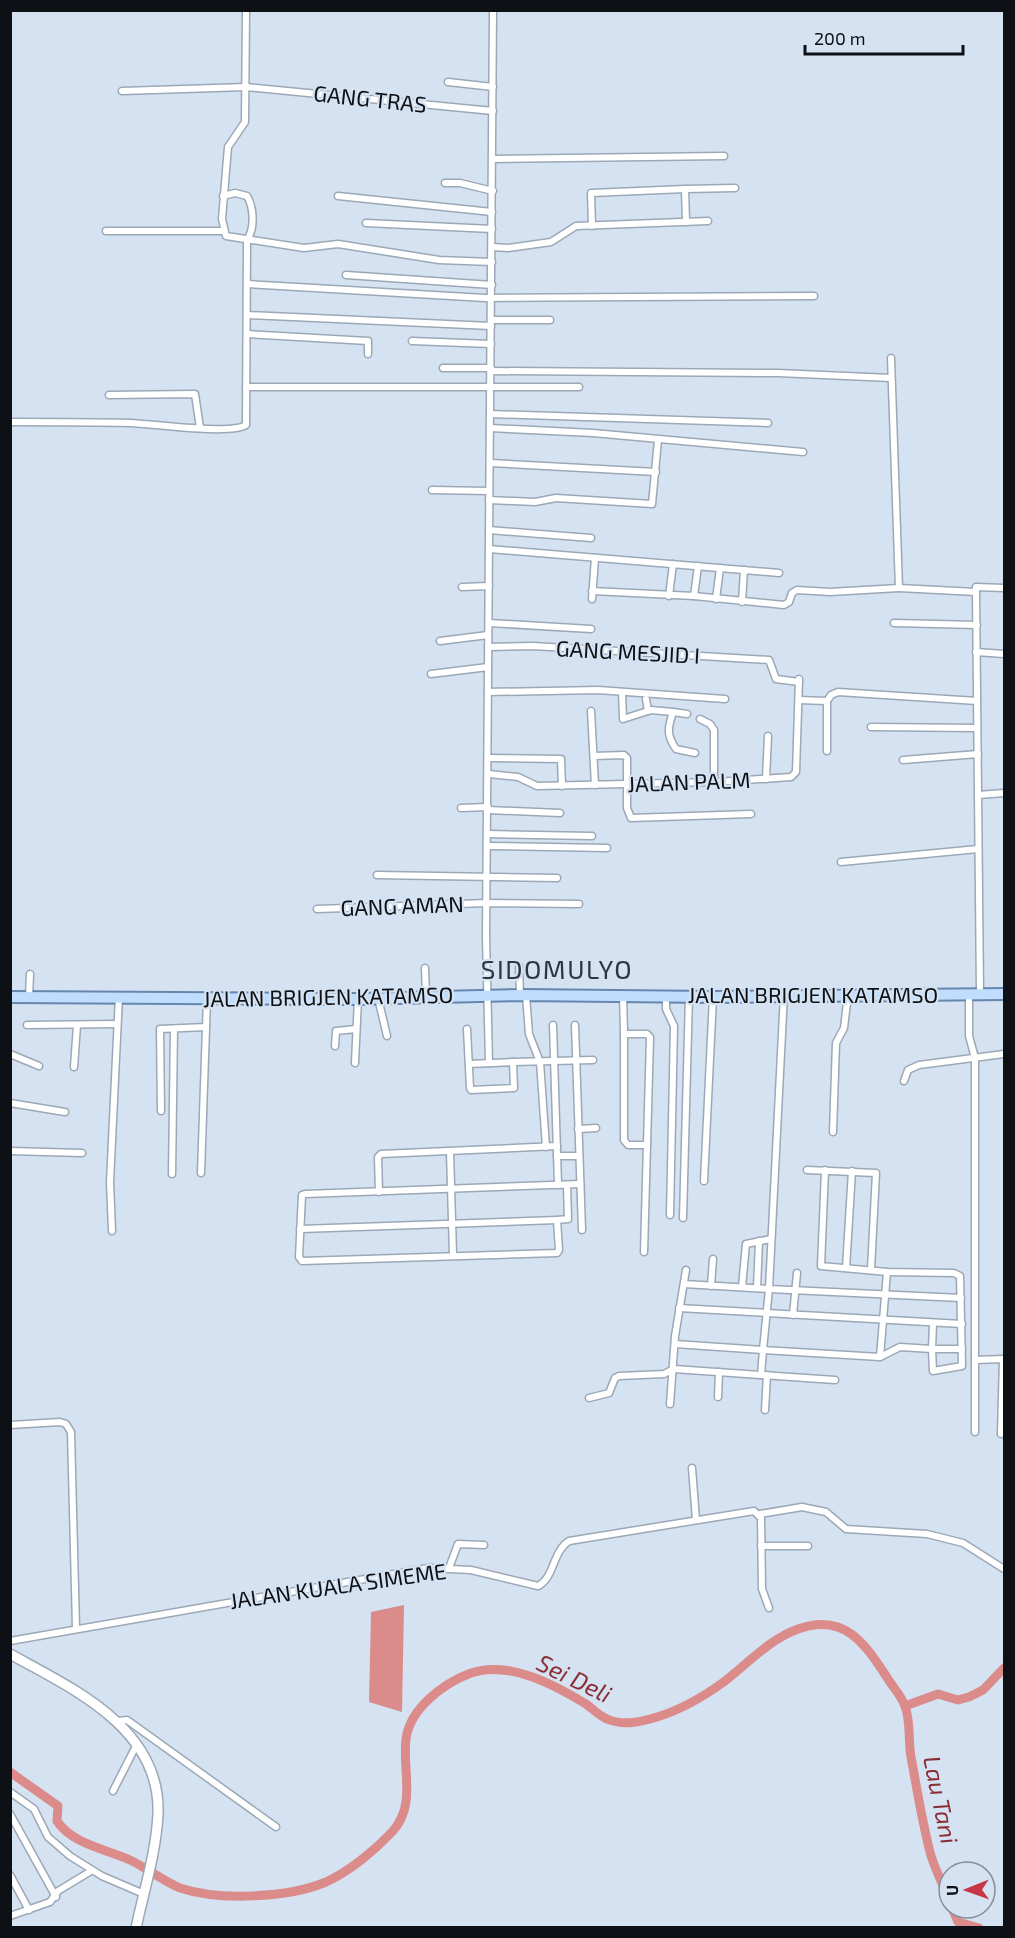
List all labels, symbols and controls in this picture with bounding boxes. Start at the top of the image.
scale bar [805,18,962,56]
text: 200 m [814,27,866,49]
street label: GANG TRAS [312,79,428,117]
street label: GANG MESJID I [555,634,701,668]
street label: JALAN PALM [627,766,751,796]
street label: GANG AMAN [340,890,464,920]
district label: SIDOMULYO [481,953,633,984]
street label: JALAN BRIGJEN KATAMSO [203,981,453,1011]
street label: JALAN BRIGJEN KATAMSO [688,981,938,1007]
street label: JALAN KUALA SIMEME [228,1557,448,1613]
water label: Sei Deli [533,1647,617,1708]
water label: Lau Tani [918,1753,965,1846]
north arrow [937,1860,997,1920]
text: U [942,1885,961,1896]

